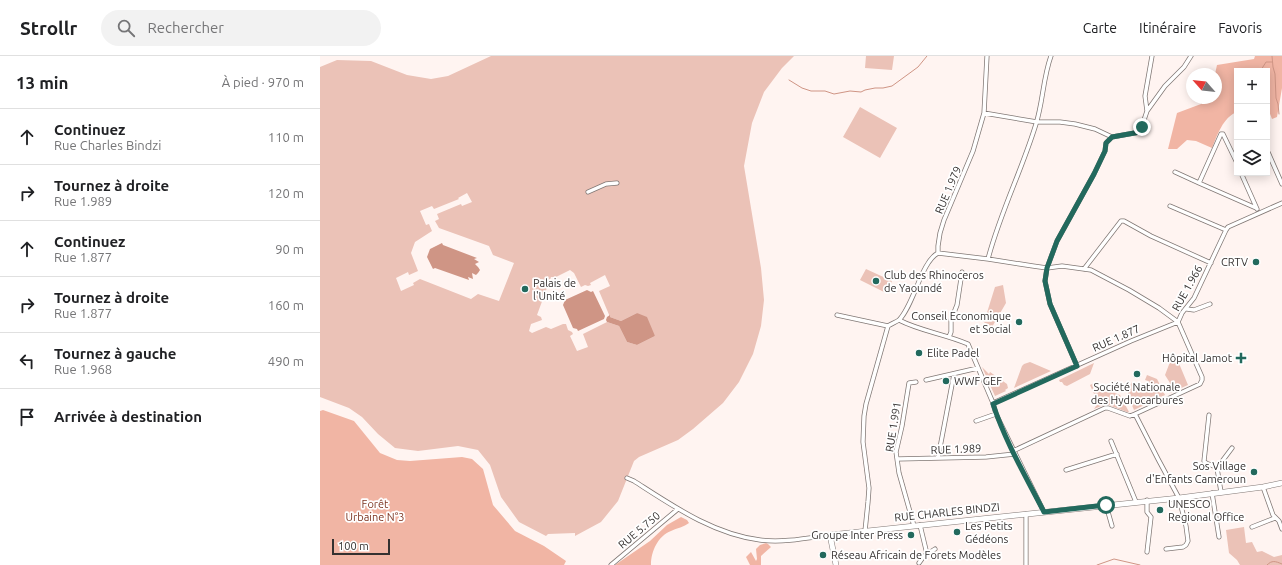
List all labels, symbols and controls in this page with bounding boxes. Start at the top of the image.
search box [101,10,381,46]
text: Strollr [20,17,77,39]
icon: search [115,17,137,39]
text: Rechercher [147,19,224,36]
text: Carte [1083,20,1117,36]
text: Itinéraire [1139,20,1196,36]
text: Favoris [1218,20,1262,36]
north arrow [1186,68,1222,104]
map controls [1234,68,1270,176]
button: + [1234,68,1270,104]
text: 13 min [16,73,69,92]
text: À pied · 970 m [222,75,304,89]
button: − [1234,104,1270,140]
route end [1133,118,1151,136]
text: Continuez [54,121,125,138]
icon: ahead [16,126,38,148]
text: 110 m [268,130,304,144]
text: Rue Charles Bindzi [54,138,161,152]
button: layers [1234,140,1270,176]
street label: RUE 1.979 [933,164,963,216]
text: Tournez à droite [54,177,169,194]
icon: right [16,182,38,204]
text: 120 m [268,186,304,200]
text: Rue 1.989 [54,194,112,208]
text: Continuez [54,233,125,250]
icon: ahead [16,238,38,260]
text: 90 m [275,242,304,256]
text: Rue 1.877 [54,250,112,264]
place label: CRTV [1221,256,1248,268]
marker: CRTV [1251,257,1261,267]
street label: RUE 1.966 [1169,263,1205,313]
place label: Club des Rhinoceros de Yaoundé [884,269,984,294]
marker: Club des Rhinoceros de Yaoundé [871,276,881,286]
place label: Palais de l'Unité [533,277,576,302]
marker: Palais de l'Unité [520,284,530,294]
text: Tournez à droite [54,289,169,306]
icon: right [16,294,38,316]
text: 160 m [268,298,304,312]
text: Rue 1.877 [54,306,112,320]
place label: Conseil Economique et Social [911,310,1011,335]
marker: Conseil Economique et Social [1014,317,1024,327]
street label: RUE 1.877 [1090,322,1142,354]
text: Tournez à gauche [54,345,177,362]
place label: Elite Padel [927,347,979,359]
marker: Elite Padel [914,348,924,358]
icon: left [16,350,38,372]
place label: Hôpital Jamot [1162,352,1233,364]
marker: Hôpital Jamot [1235,352,1247,364]
text: 490 m [268,354,304,368]
text: Rue 1.968 [54,362,112,376]
marker: Société Nationale des Hydrocarbures [1132,369,1142,379]
place label: WWF GEF [954,375,1002,387]
marker: WWF GEF [941,376,951,386]
place label: Société Nationale des Hydrocarbures [1091,381,1183,406]
street label: RUE 1.991 [883,401,903,453]
icon: arrive [16,406,38,428]
text: Arrivée à destination [54,408,202,425]
street label: RUE 1.989 [931,442,981,456]
place label: Sos Village d'Enfants Cameroun [1146,460,1246,485]
marker: Sos Village d'Enfants Cameroun [1249,467,1259,477]
route start [1097,496,1115,514]
park label: Forêt Urbaine N°3 [346,498,404,523]
place label: UNESCO Regional Office [1168,498,1244,523]
street label: RUE CHARLES BINDZI [894,500,1000,524]
marker: UNESCO Regional Office [1155,505,1165,515]
street label: RUE 5.750 [616,509,662,551]
place label: Les Petits Gédéons [965,520,1013,545]
marker: Les Petits Gédéons [952,527,962,537]
place label: Groupe Inter Press [811,529,903,541]
marker: Groupe Inter Press [906,530,916,540]
scale bar [332,537,390,556]
text: 100 m [338,540,369,552]
place label: Réseau Africain de Forets Modèles [831,549,1001,561]
marker: Réseau Africain de Forets Modèles [818,550,828,560]

